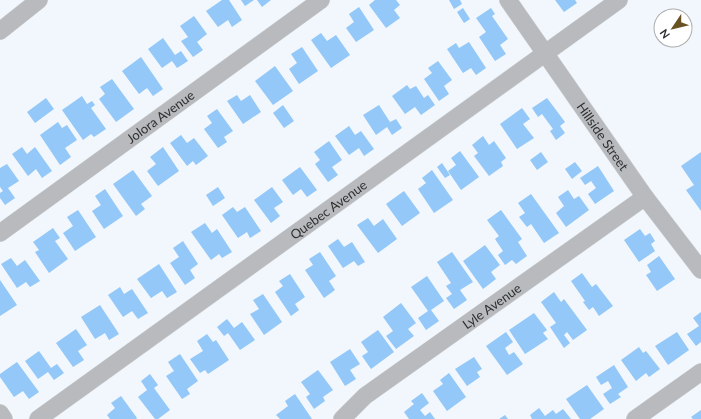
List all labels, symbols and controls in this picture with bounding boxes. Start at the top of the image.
north arrow [653,8,693,48]
text: N [657,27,672,41]
street label: Jolora Avenue [123,87,197,147]
street label: Hillside Street [573,99,632,174]
street label: Quebec Avenue [287,176,370,243]
street label: Lyle Avenue [459,280,524,332]

